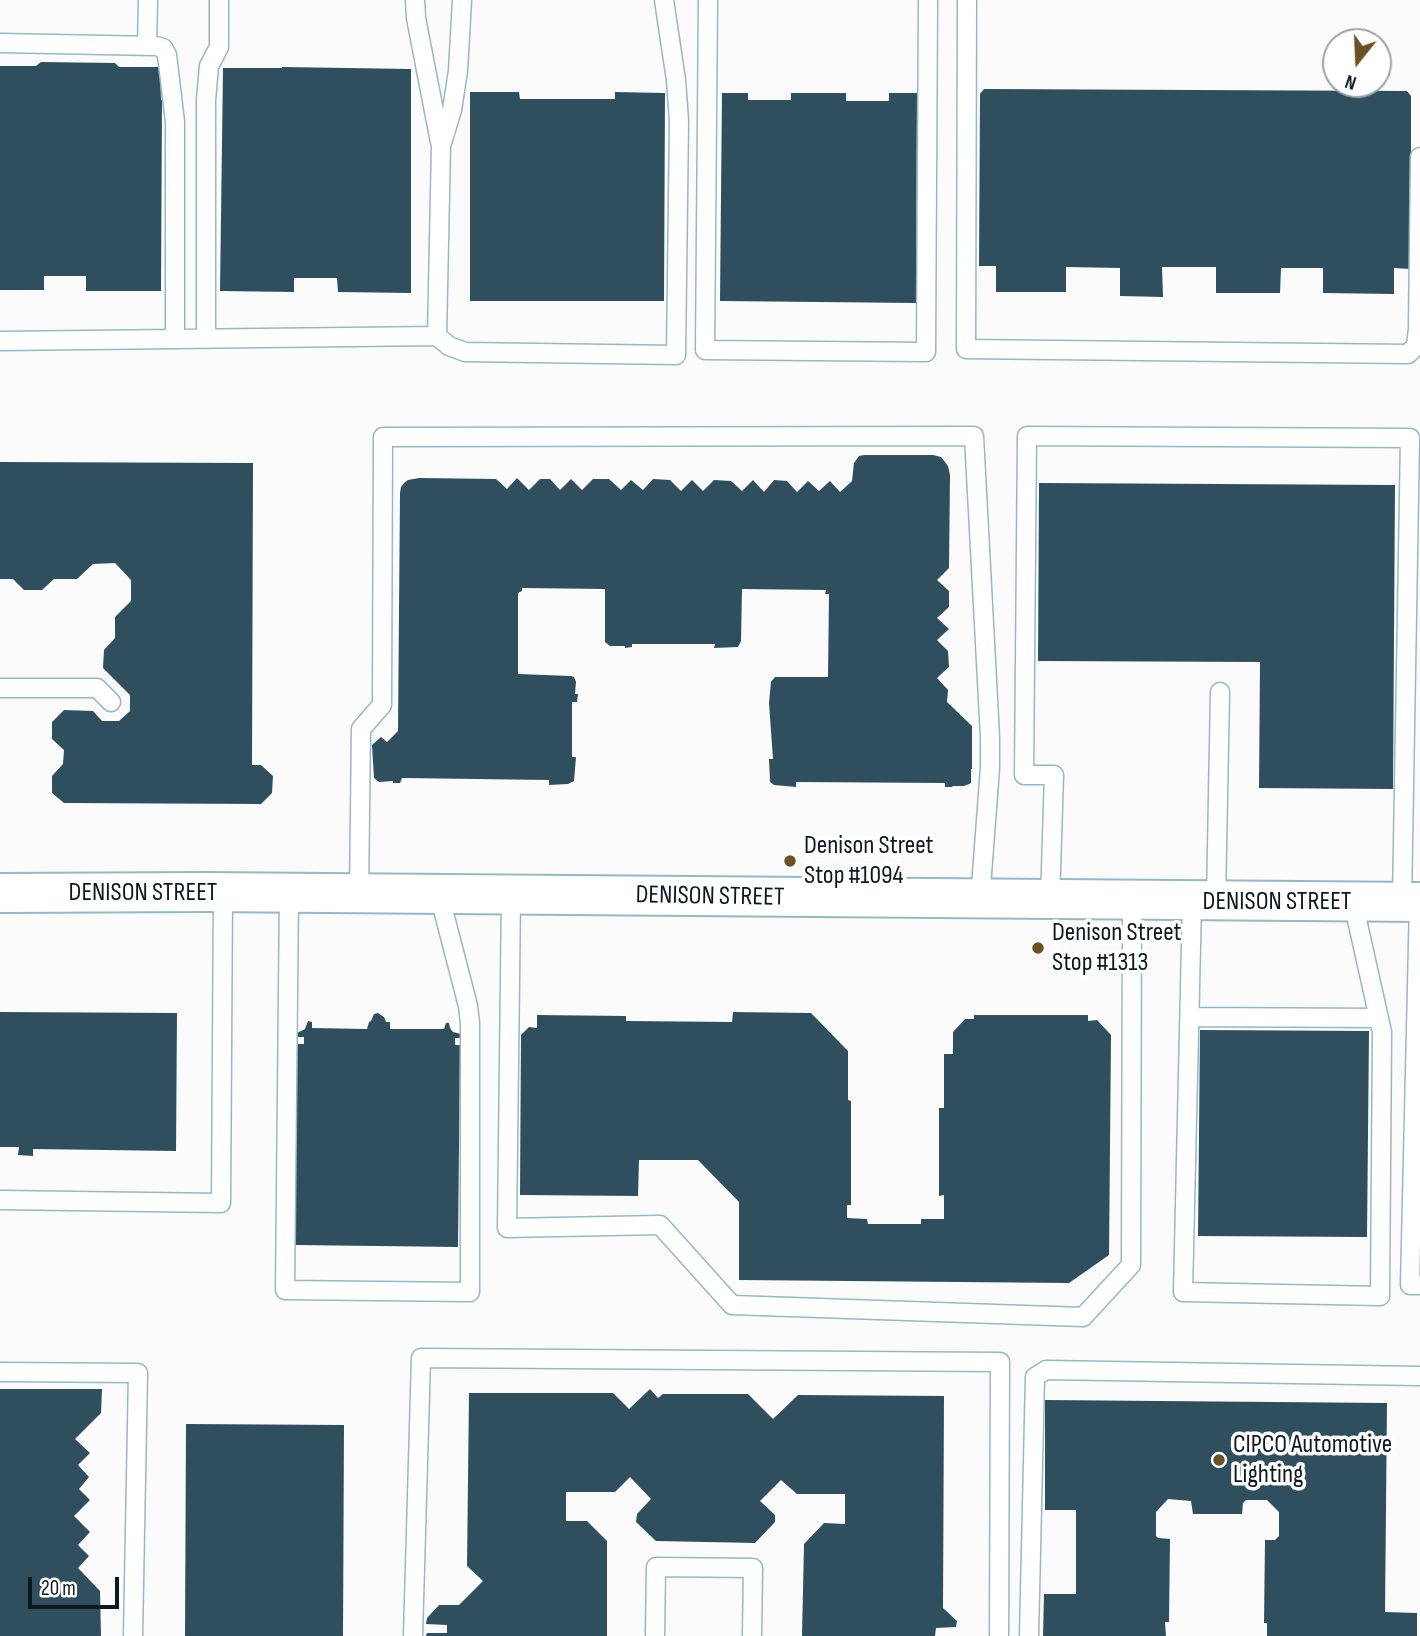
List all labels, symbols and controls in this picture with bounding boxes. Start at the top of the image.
north arrow [1322,28,1392,98]
text: N [1343,69,1359,94]
place label: Denison Street Stop #1094 [804,830,933,892]
marker: Denison Street Stop #1094 [782,853,798,869]
street label: DENISON STREET [69,877,217,909]
street label: DENISON STREET [635,880,785,914]
street label: DENISON STREET [1203,886,1351,918]
place label: Denison Street Stop #1313 [1052,917,1181,978]
marker: Denison Street Stop #1313 [1030,940,1046,956]
place label: CIPCO Automotive Lighting [1233,1429,1392,1490]
marker: CIPCO Automotive Lighting [1211,1452,1227,1468]
scale bar [32,1562,122,1606]
text: 20 m [41,1576,76,1601]

